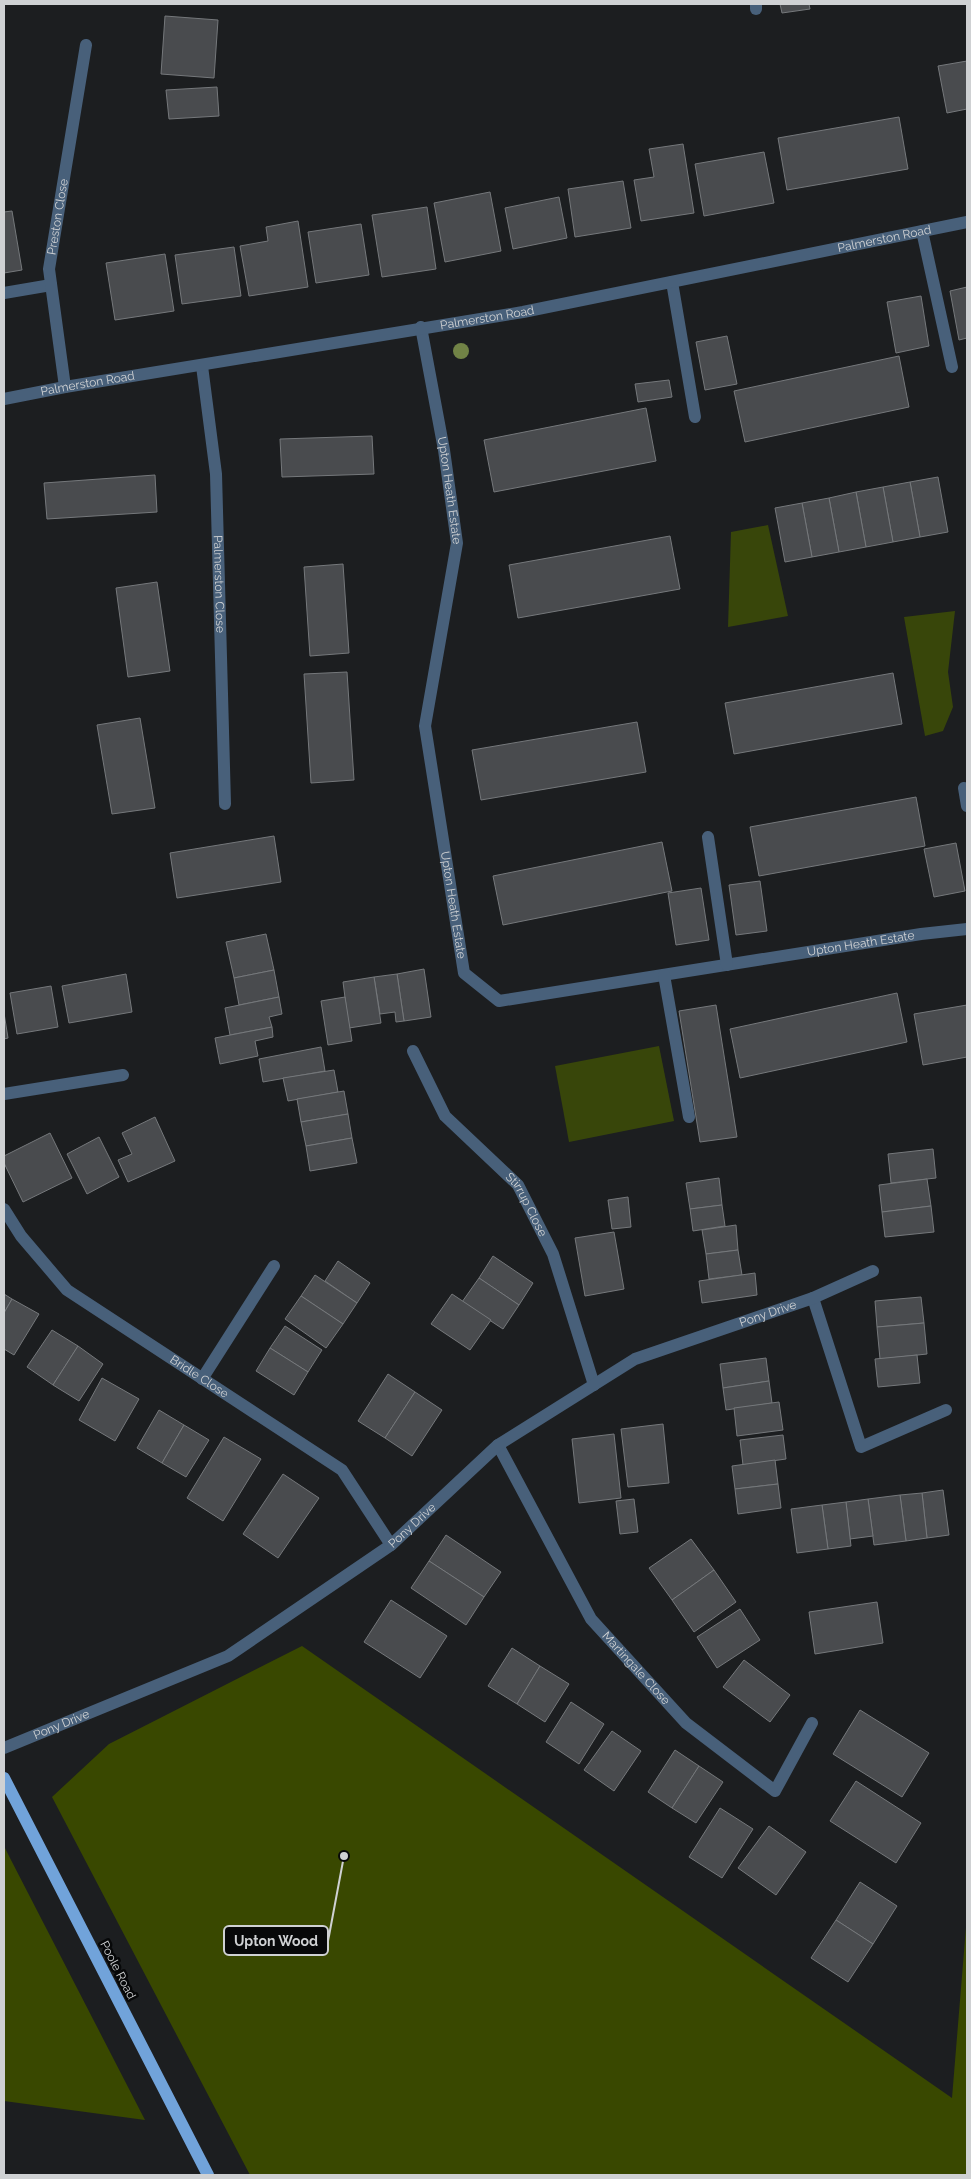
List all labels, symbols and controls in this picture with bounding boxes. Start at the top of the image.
street label: Preston Close [44,178,71,256]
street label: Palmerston Road [836,222,932,255]
street label: Palmerston Road [439,303,536,332]
street label: Palmerston Road [39,369,136,399]
street label: Upton Heath Estate [435,436,464,545]
street label: Palmerston Close [211,535,227,633]
street label: Upton Heath Estate [438,850,469,960]
street label: Upton Heath Estate [806,928,915,959]
street label: Stirrup Close [503,1170,550,1239]
street label: Pony Drive [738,1297,798,1330]
street label: Bridle Close [167,1352,231,1401]
street label: Pony Drive [385,1500,438,1551]
street label: Martingale Close [599,1629,673,1708]
street label: Pony Drive [31,1707,91,1742]
callout: Upton Wood [224,1926,328,1955]
text: Upton Wood [234,1933,318,1949]
street label: Poole Road [97,1938,139,2002]

